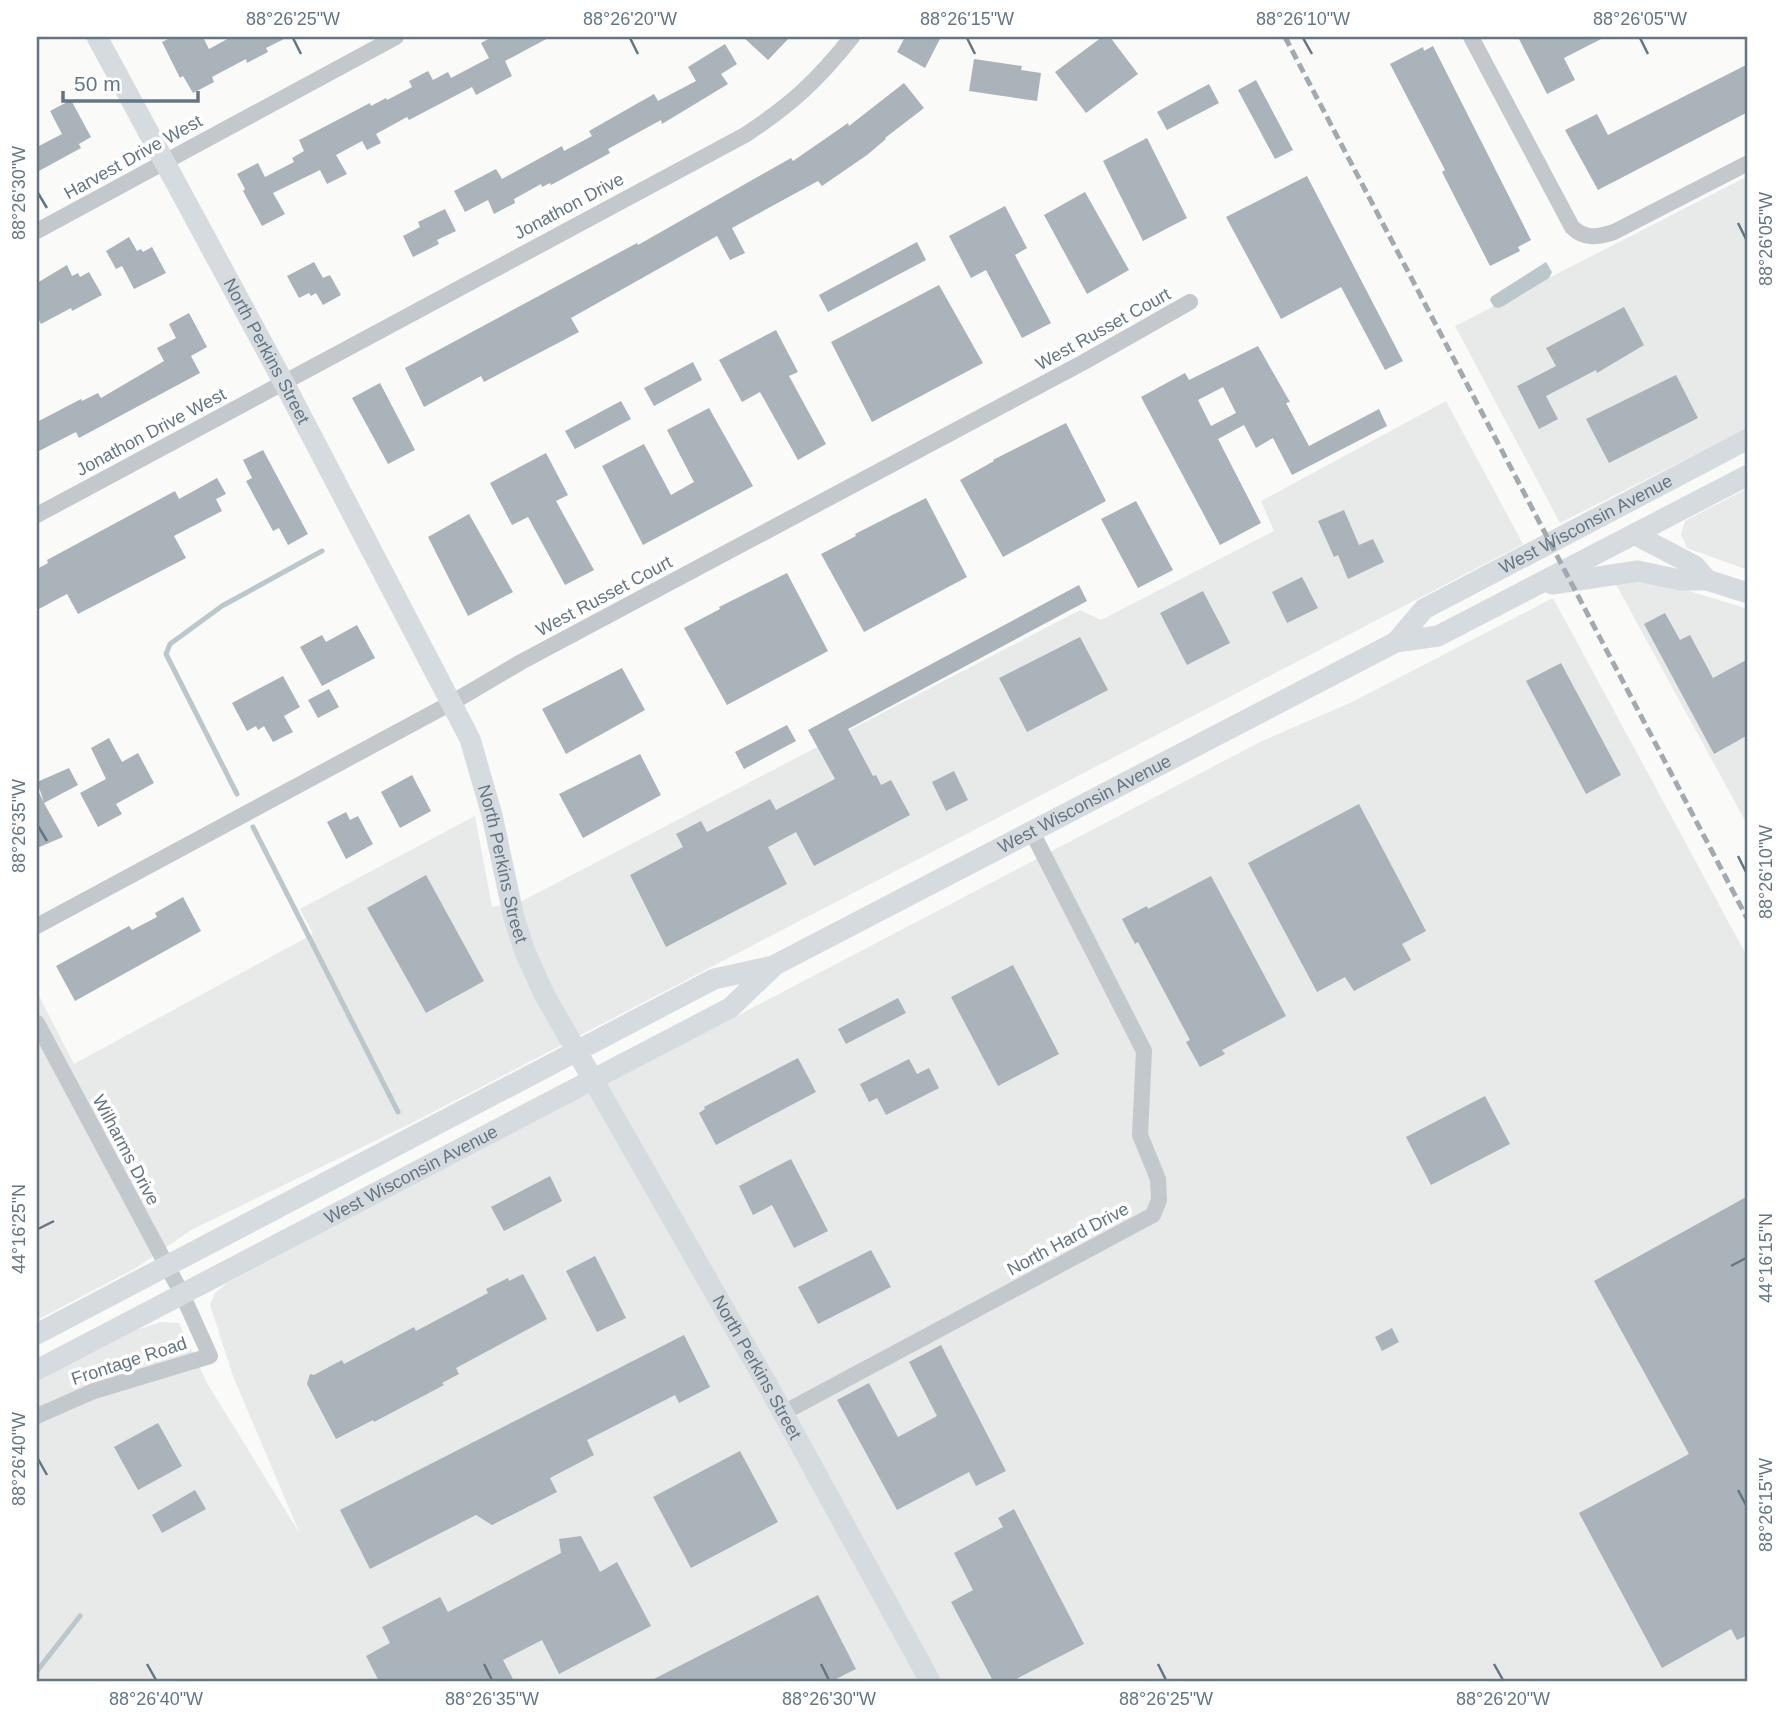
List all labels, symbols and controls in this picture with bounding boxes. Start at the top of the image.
text: 88°26'25"W [246,9,340,29]
text: 88°26'20"W [583,9,677,29]
text: 88°26'15"W [920,9,1014,29]
text: 88°26'10"W [1256,9,1350,29]
text: 88°26'05"W [1593,9,1687,29]
scale bar [63,60,198,104]
text: 50 m [74,72,121,95]
street label: Harvest Drive West [60,111,206,203]
text: 88°26'30"W [9,146,29,240]
street label: Jonathon Drive [511,169,627,243]
text: 88°26'05"W [1756,192,1776,286]
street label: North Perkins Street [219,275,314,427]
street label: West Russet Court [1032,284,1174,374]
street label: Jonathon Drive West [73,384,229,480]
street label: West Wisconsin Avenue [1496,471,1676,578]
street label: West Russet Court [533,552,675,640]
street label: West Wisconsin Avenue [995,751,1175,857]
text: 88°26'35"W [9,779,29,873]
street label: North Perkins Street [474,782,531,946]
text: 88°26'10"W [1756,825,1776,919]
street label: Wilharms Drive [89,1091,163,1209]
street label: West Wisconsin Avenue [321,1121,501,1228]
text: 44°16'25"N [9,1184,29,1274]
street label: North Hard Drive [1004,1198,1132,1280]
text: 44°16'15"N [1756,1213,1776,1303]
street label: North Perkins Street [708,1292,805,1443]
street label: Frontage Road [69,1333,189,1389]
text: 88°26'40"W [9,1412,29,1506]
text: 88°26'15"W [1756,1458,1776,1552]
text: 88°26'40"W [109,1689,203,1709]
text: 88°26'35"W [445,1689,539,1709]
text: 88°26'30"W [782,1689,876,1709]
text: 88°26'25"W [1119,1689,1213,1709]
text: 88°26'20"W [1456,1689,1550,1709]

